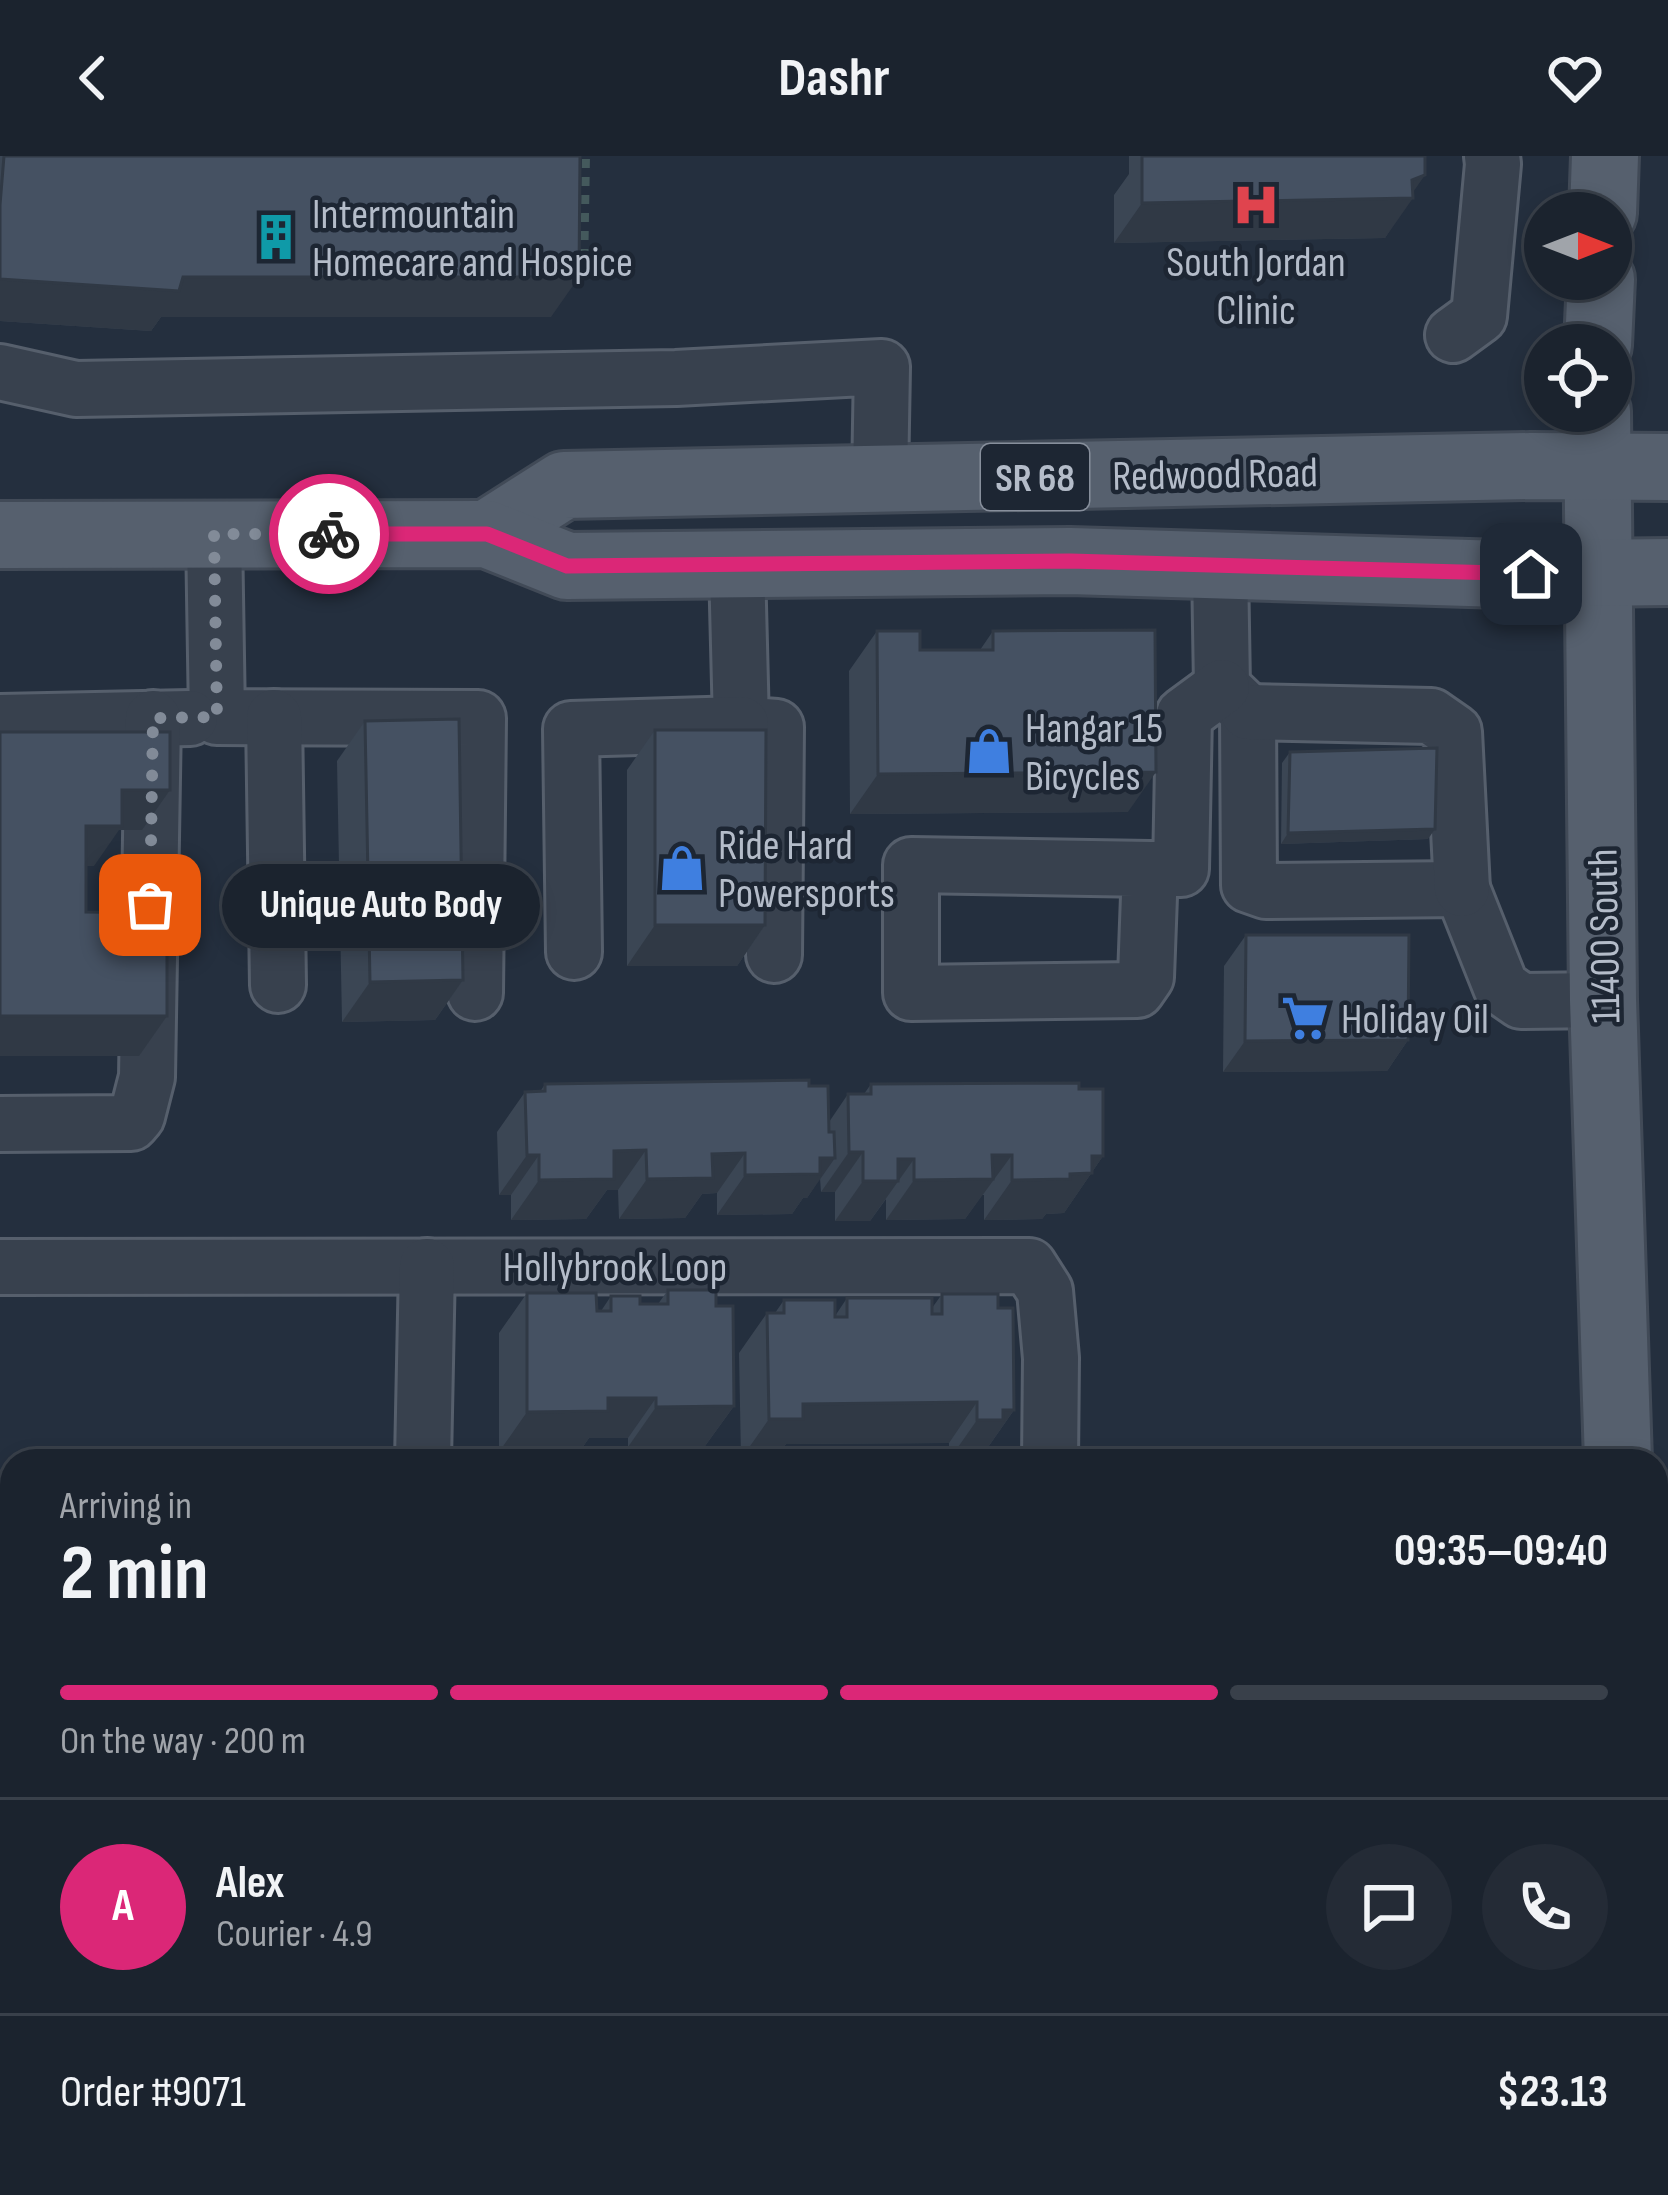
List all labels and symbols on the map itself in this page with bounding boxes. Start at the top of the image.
hospital icon: South Jordan Clinic [1231,180,1281,230]
place label: Intermountain Homecare and Hospice [312,190,633,289]
north arrow [1524,192,1632,300]
building icon: Intermountain Homecare and Hospice [251,212,301,262]
place label: South Jordan Clinic [1166,238,1346,337]
road number: SR 68 [981,444,1089,510]
street label: Redwood Road [1112,448,1318,503]
courier [269,474,389,594]
pin [1480,523,1582,625]
place label: Hangar 15 Bicycles [1025,704,1163,803]
shop icon: Hangar 15 Bicycles [964,726,1014,776]
place label: Ride Hard Powersports [718,821,895,920]
shop icon: Ride Hard Powersports [657,843,707,893]
street label: 11400 South [1578,848,1633,1024]
pin [99,854,201,956]
callout: Unique Auto Body [222,863,540,947]
supermarket icon: Holiday Oil [1280,993,1330,1043]
place label: Holiday Oil [1341,995,1489,1046]
street label: Hollybrook Loop [503,1243,727,1294]

